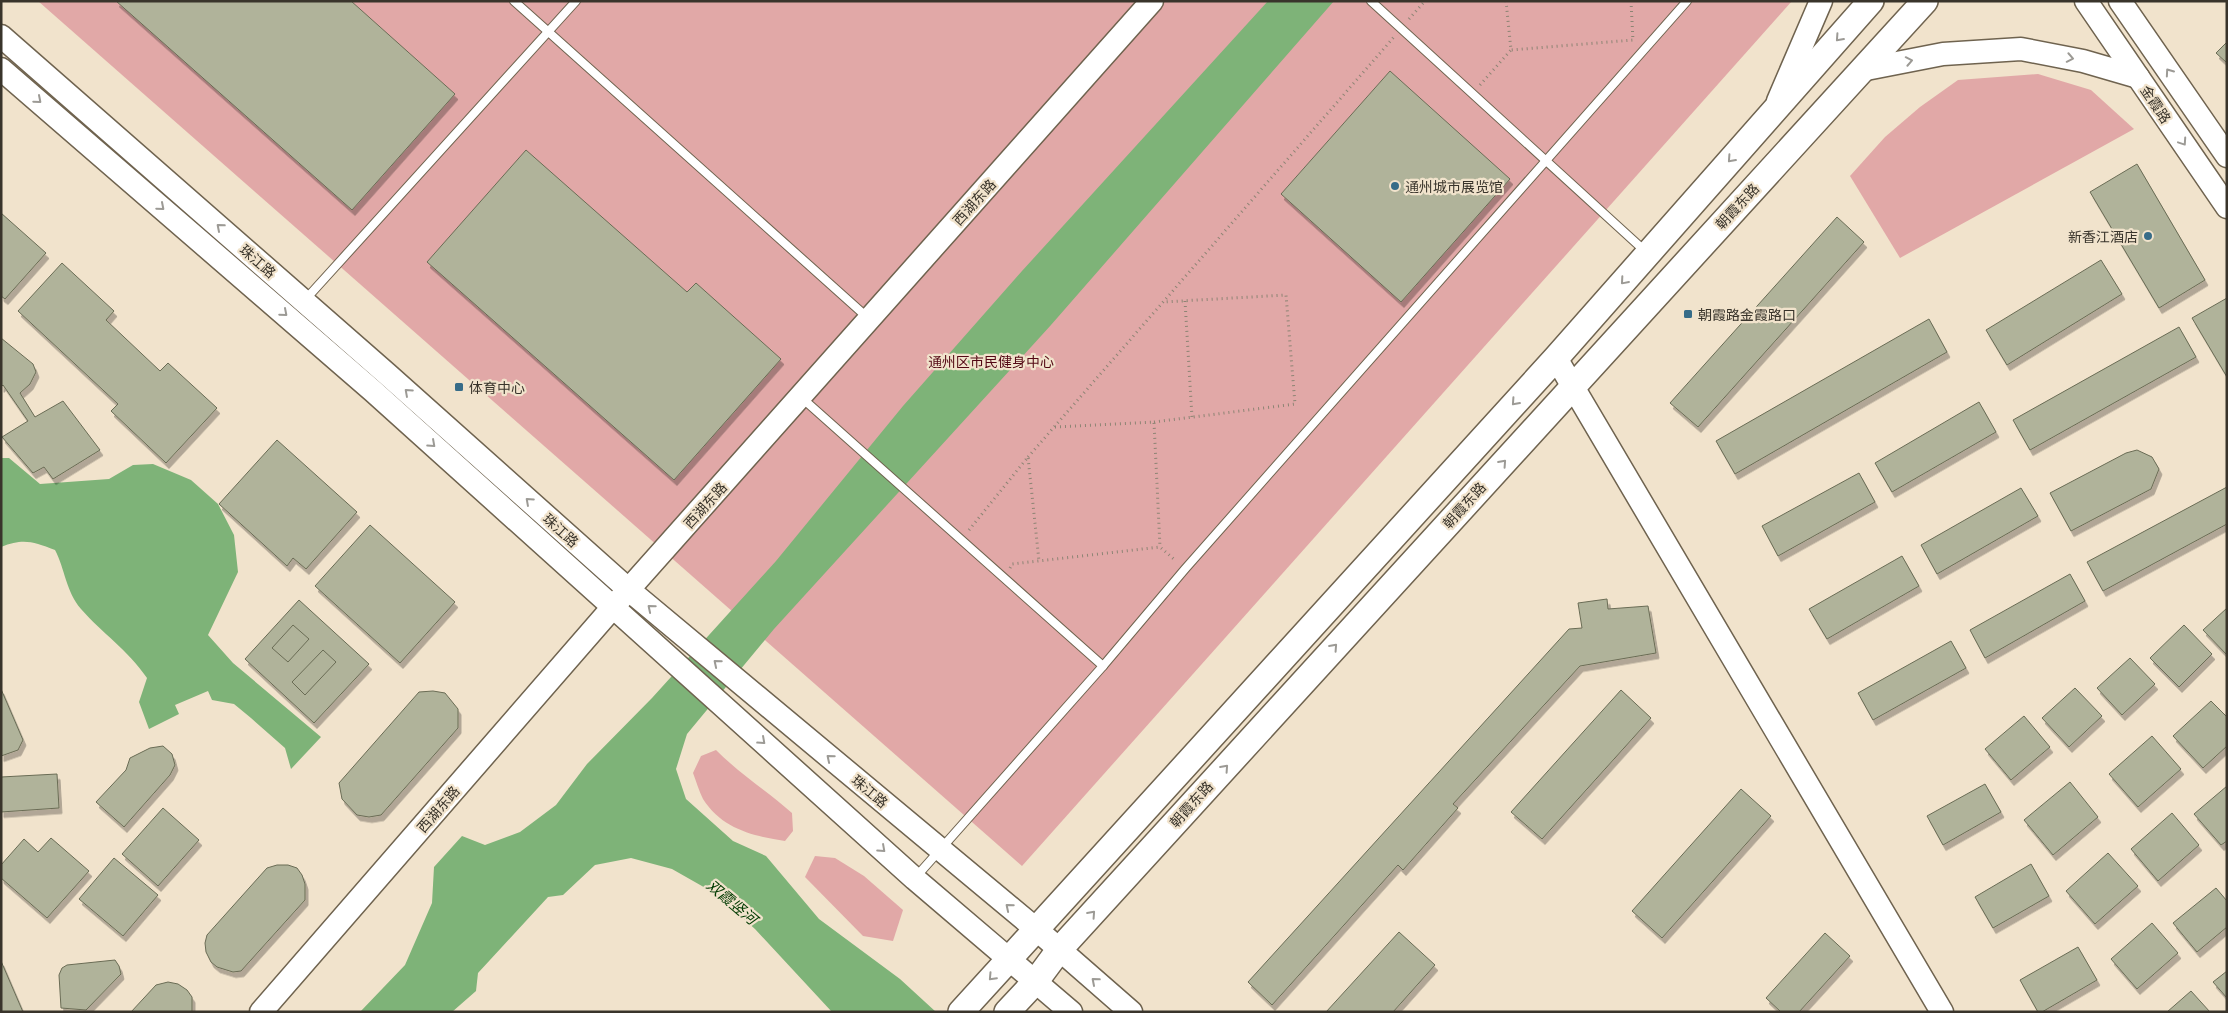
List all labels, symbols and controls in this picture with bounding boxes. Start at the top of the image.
one-way arrow [1836,32,1845,41]
one-way arrow [2066,53,2074,63]
one-way arrow [1905,56,1914,66]
one-way arrow [2166,69,2175,78]
street label: 金霞路 [2136,81,2176,127]
one-way arrow [32,95,41,103]
one-way arrow [2176,137,2186,146]
one-way arrow [1728,154,1737,163]
street label: 西湖东路 [947,174,1001,230]
place label: 通州城市展览馆 [1405,176,1503,197]
street label: 朝霞东路 [1710,178,1764,234]
marker: 通州城市展览馆 [1389,180,1401,192]
one-way arrow [155,201,164,210]
one-way arrow [216,224,225,233]
place label: 新香江酒店 [2068,226,2138,247]
marker: 新香江酒店 [2142,230,2154,242]
street label: 珠江路 [235,239,281,283]
one-way arrow [1620,276,1629,285]
place label: 朝霞路金霞路口 [1698,304,1796,325]
one-way arrow [278,308,287,317]
marker: 朝霞路金霞路口 [1682,308,1694,320]
park label: 通州区市民健身中心 [928,351,1054,372]
place label: 体育中心 [469,377,525,398]
marker: 体育中心 [453,381,465,393]
one-way arrow [404,389,413,398]
one-way arrow [1512,397,1521,406]
one-way arrow [426,438,435,447]
one-way arrow [1497,459,1506,468]
street label: 西湖东路 [678,477,732,533]
street label: 朝霞东路 [1437,477,1491,533]
one-way arrow [525,497,534,506]
street label: 珠江路 [538,508,584,552]
one-way arrow [647,605,656,614]
one-way arrow [1329,644,1338,653]
one-way arrow [713,660,722,669]
one-way arrow [756,735,765,744]
one-way arrow [827,755,836,764]
one-way arrow [1219,764,1228,773]
street label: 珠江路 [847,769,893,813]
street label: 朝霞东路 [1164,776,1218,832]
street label: 西湖东路 [412,781,464,837]
one-way arrow [877,844,886,853]
water label: 双霞竖河 [702,874,765,932]
one-way arrow [1005,903,1014,912]
one-way arrow [1086,910,1095,919]
one-way arrow [989,972,998,981]
one-way arrow [1092,978,1101,986]

